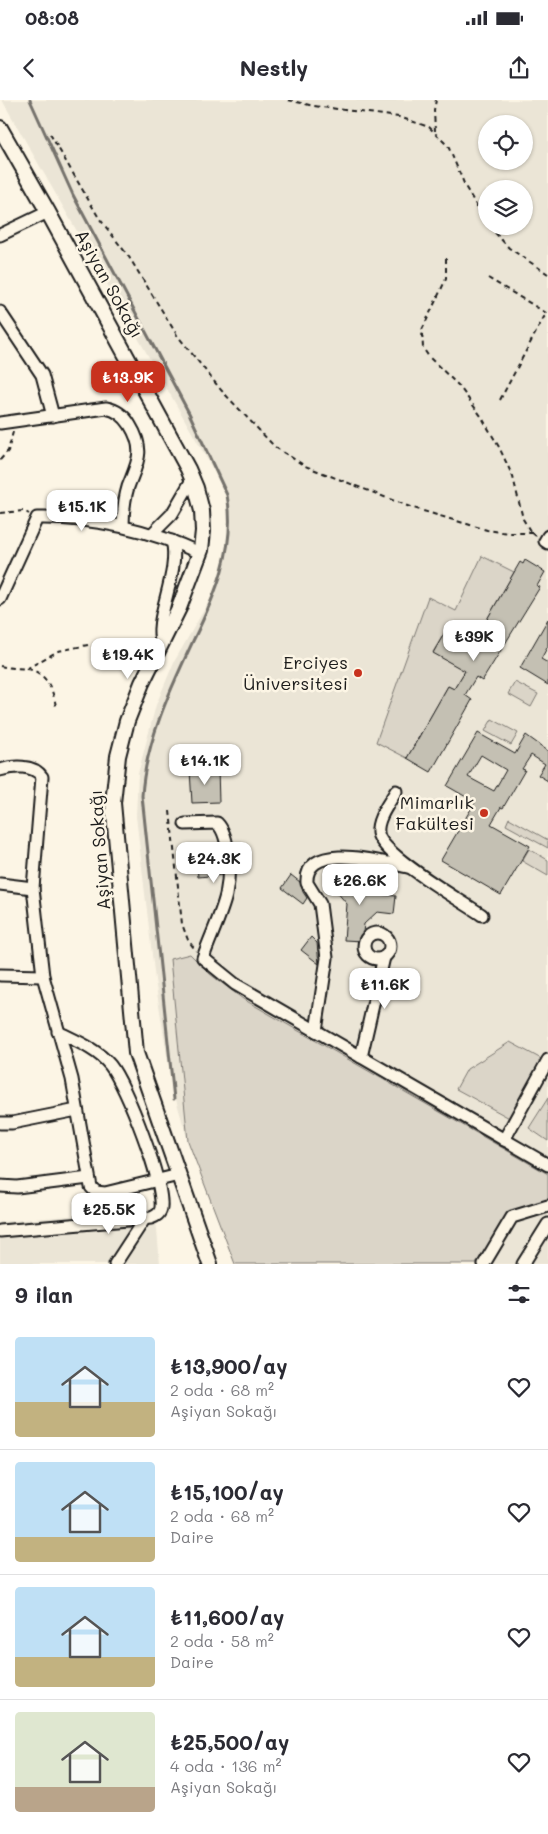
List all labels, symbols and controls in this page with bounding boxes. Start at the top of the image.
text: 08:08 [25,5,79,30]
text: Nestly [240,53,308,82]
icon: back [15,54,43,82]
icon: share [505,54,533,82]
map controls [478,115,533,235]
button: locate [478,115,533,170]
button: layers [478,180,533,235]
street label: Aşiyan Sokağı [70,225,150,342]
pin: ₺13.9K [87,360,169,403]
text: ₺13.9K [102,366,154,387]
pin: ₺15.1K [41,490,123,532]
text: ₺15.1K [58,495,106,516]
pin: ₺39K [444,620,504,662]
text: ₺39K [454,625,494,646]
pin: ₺19.4K [87,638,169,680]
text: ₺19.4K [102,643,154,664]
place label: Erciyes Üniversitesi [243,650,348,695]
marker: Erciyes Üniversitesi [352,667,364,679]
pin: ₺14.1K [164,744,246,786]
text: ₺14.1K [180,749,230,770]
street label: Aşiyan Sokağı [83,789,115,911]
place label: Mimarlık Fakültesi [395,790,474,835]
marker: Mimarlık Fakültesi [478,807,490,819]
pin: ₺24.3K [173,842,255,884]
text: ₺24.3K [187,847,241,868]
pin: ₺26.6K [319,864,401,906]
text: ₺26.6K [333,869,387,890]
pin: ₺11.6K [344,968,426,1010]
text: ₺11.6K [360,973,410,994]
pin: ₺25.5K [68,1192,150,1235]
text: ₺25.5K [82,1198,136,1219]
icon: filters [505,1280,533,1308]
text: 9 ilan [15,1281,73,1308]
text: ₺13,900/ay [170,1352,288,1379]
icon: home [55,1357,115,1417]
icon: heart [505,1373,533,1401]
text: 2 oda · 68 m² [170,1379,274,1400]
text: Aşiyan Sokağı [170,1400,277,1421]
text: ₺15,100/ay [170,1478,284,1505]
icon: home [55,1482,115,1542]
icon: heart [505,1498,533,1526]
text: 2 oda · 68 m² [170,1505,274,1526]
text: Daire [170,1526,214,1547]
text: ₺11,600/ay [170,1603,284,1630]
icon: home [55,1607,115,1667]
icon: heart [505,1623,533,1651]
text: 2 oda · 58 m² [170,1630,274,1651]
text: Daire [170,1651,214,1672]
text: ₺25,500/ay [170,1728,289,1755]
icon: home [55,1732,115,1792]
icon: heart [505,1748,533,1776]
text: 4 oda · 136 m² [170,1755,281,1776]
text: Aşiyan Sokağı [170,1776,277,1797]

